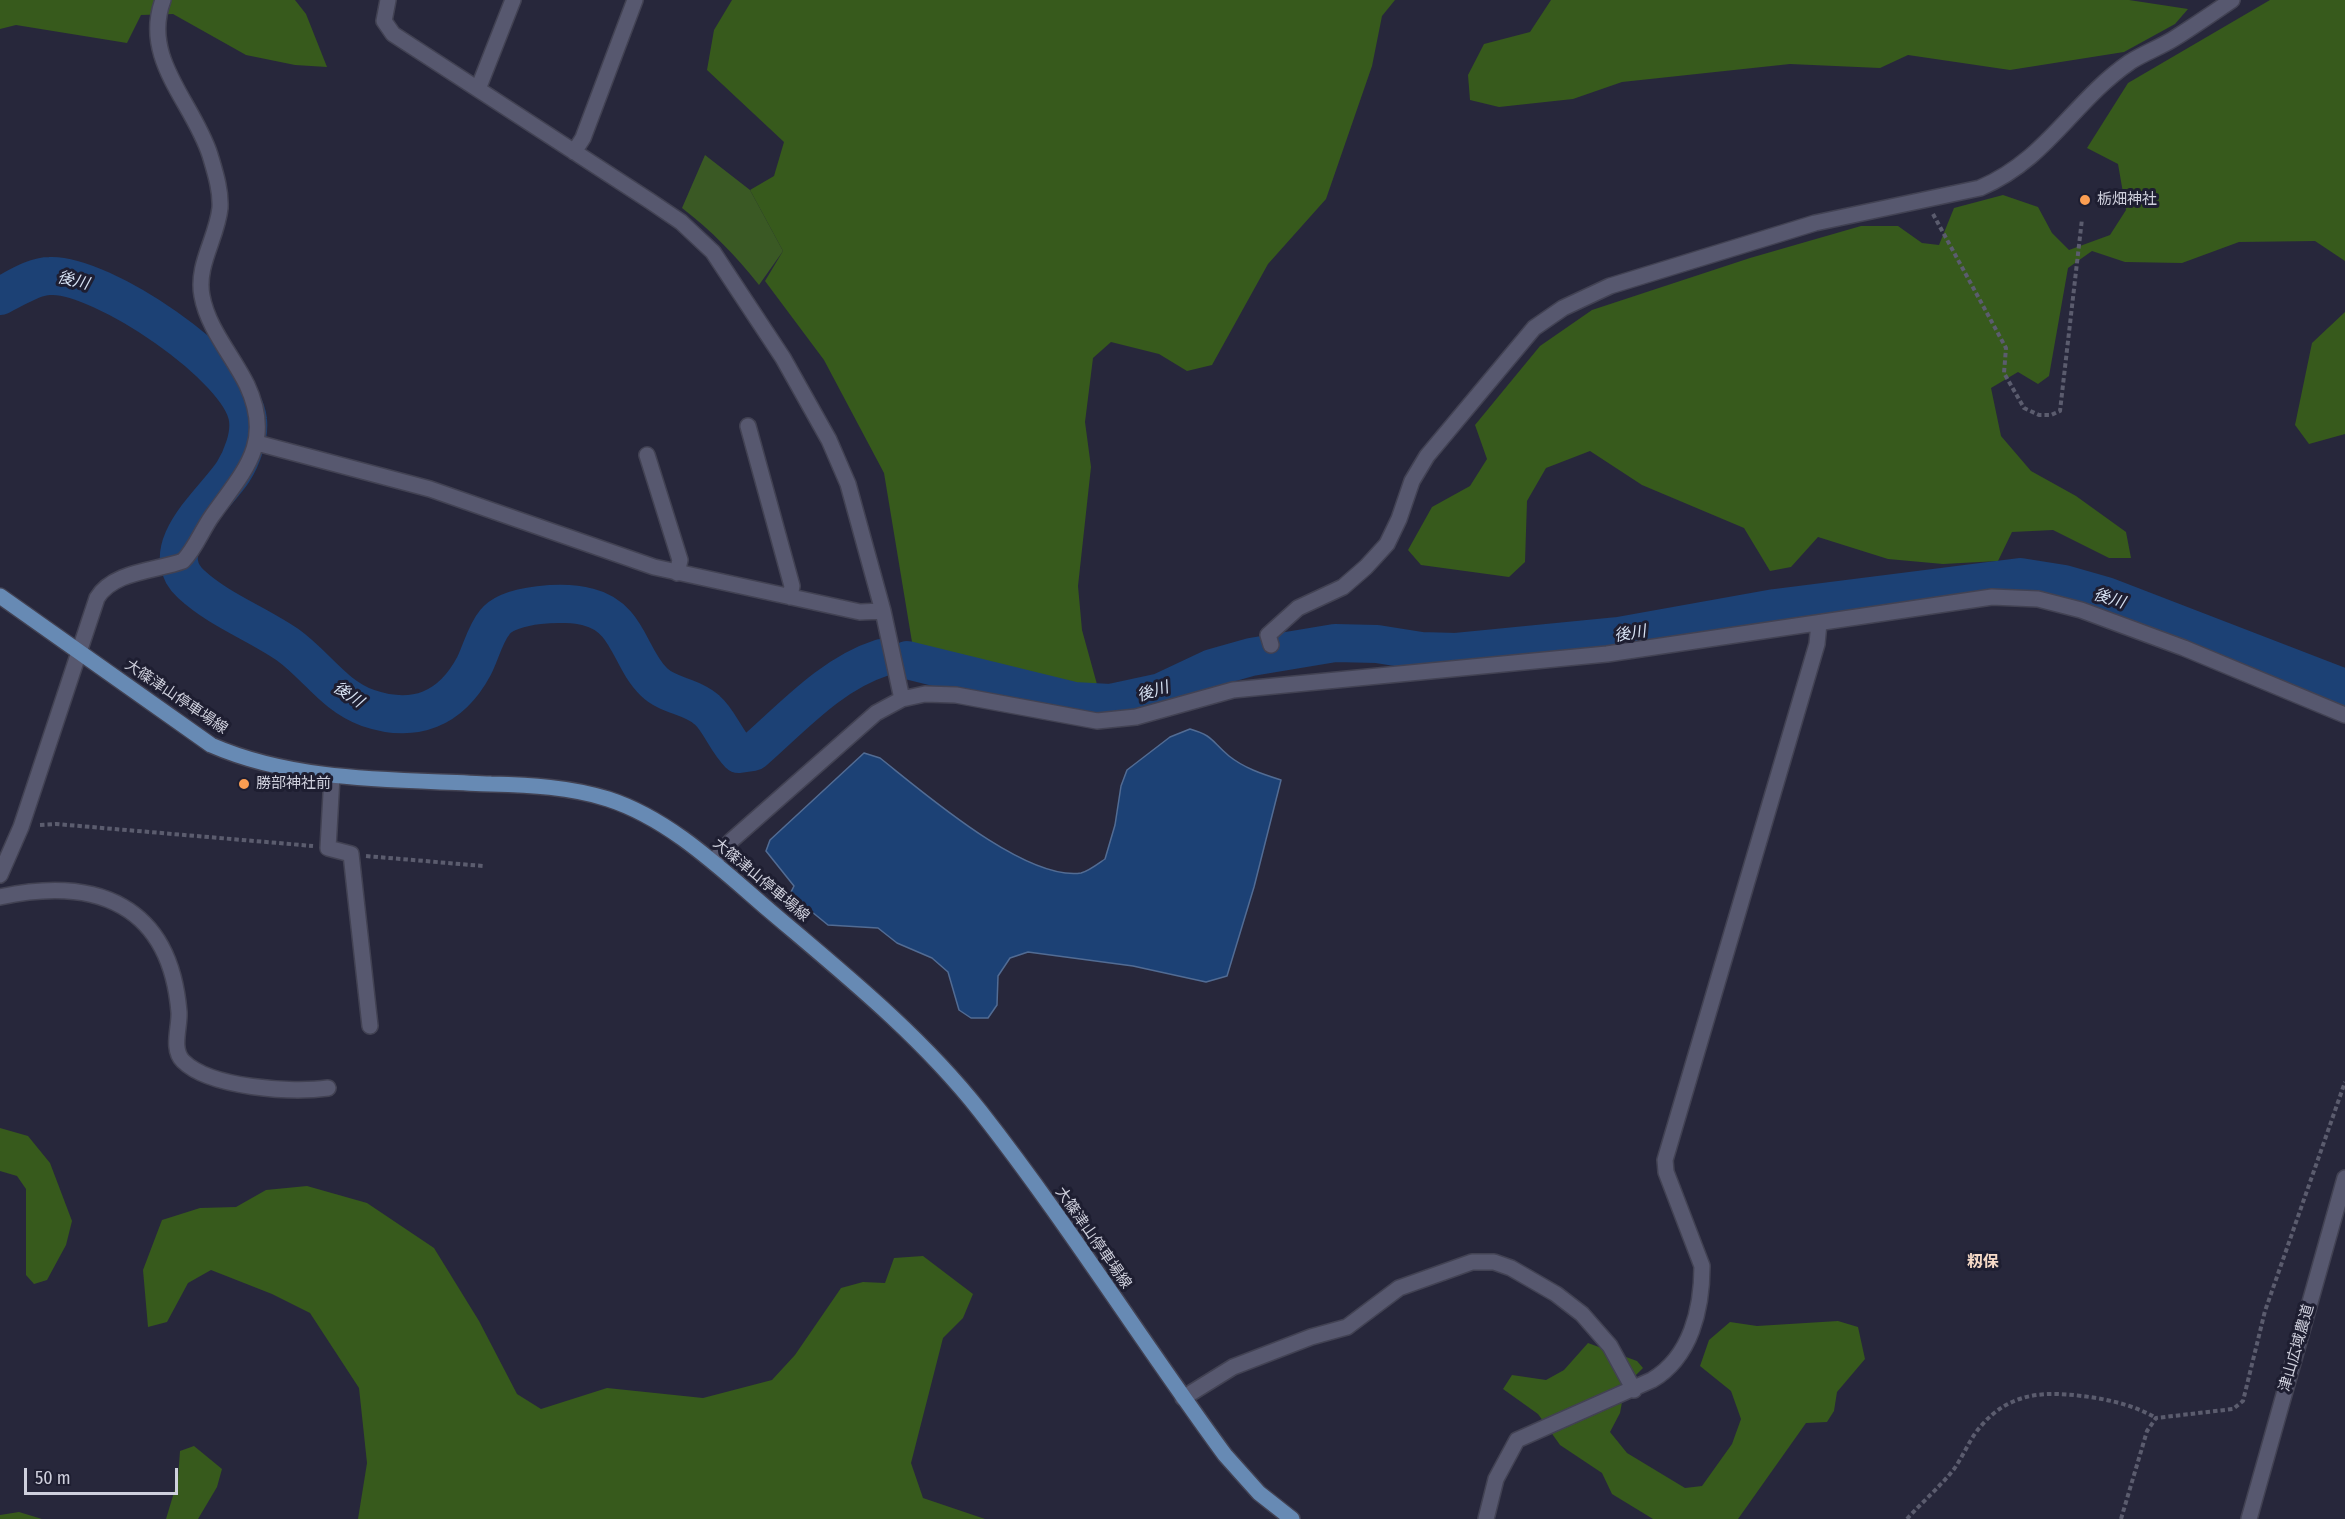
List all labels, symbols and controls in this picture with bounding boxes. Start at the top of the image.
place label: 栃畑神社 [2097,191,2157,209]
marker: 栃畑神社 [2078,193,2092,207]
water label: 後川 [55,268,91,294]
water label: 後川 [2091,585,2127,613]
water label: 後川 [1613,622,1647,646]
street label: 大篠津山停車場線 [121,656,231,738]
water label: 後川 [329,678,367,712]
water label: 後川 [1135,678,1171,706]
place label: 勝部神社前 [256,775,331,793]
marker: 勝部神社前 [237,777,251,791]
street label: 大篠津山停車場線 [709,835,813,925]
street label: 大篠津山停車場線 [1051,1184,1135,1292]
district label: 籾保 [1967,1253,1999,1273]
street label: 津山広域農道 [2276,1302,2318,1394]
scale bar [27,1456,182,1494]
text: 50 m [35,1467,71,1489]

